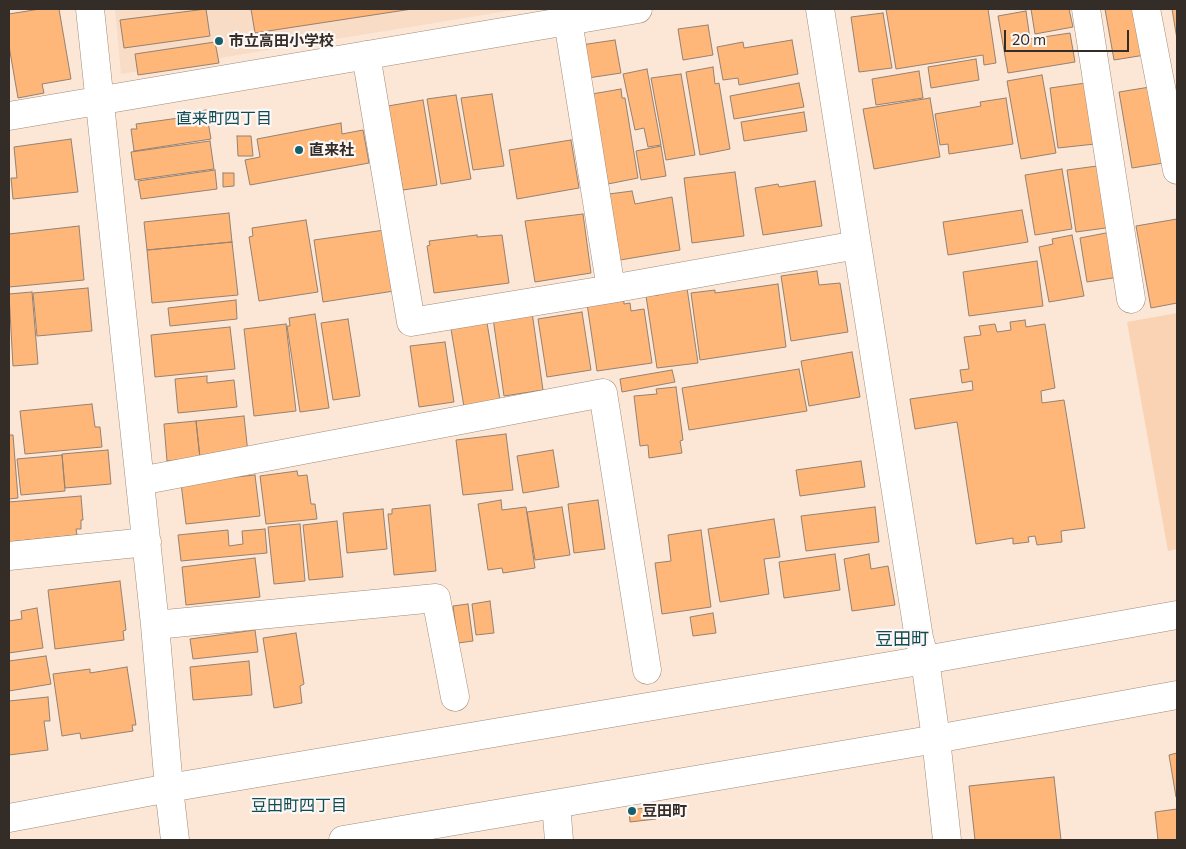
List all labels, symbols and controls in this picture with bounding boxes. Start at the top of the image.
scale bar [1006,20,1131,52]
text: 20 m [1012,30,1046,48]
place label: 市立高田小学校 [229,32,334,50]
marker: 市立高田小学校 [213,35,225,47]
district label: 直来町四丁目 [176,109,272,129]
place label: 直来社 [309,141,354,159]
marker: 直来社 [293,144,305,156]
district label: 豆田町 [875,628,929,650]
district label: 豆田町四丁目 [251,796,347,816]
place label: 豆田町 [642,802,687,820]
marker: 豆田町 [626,805,638,817]

